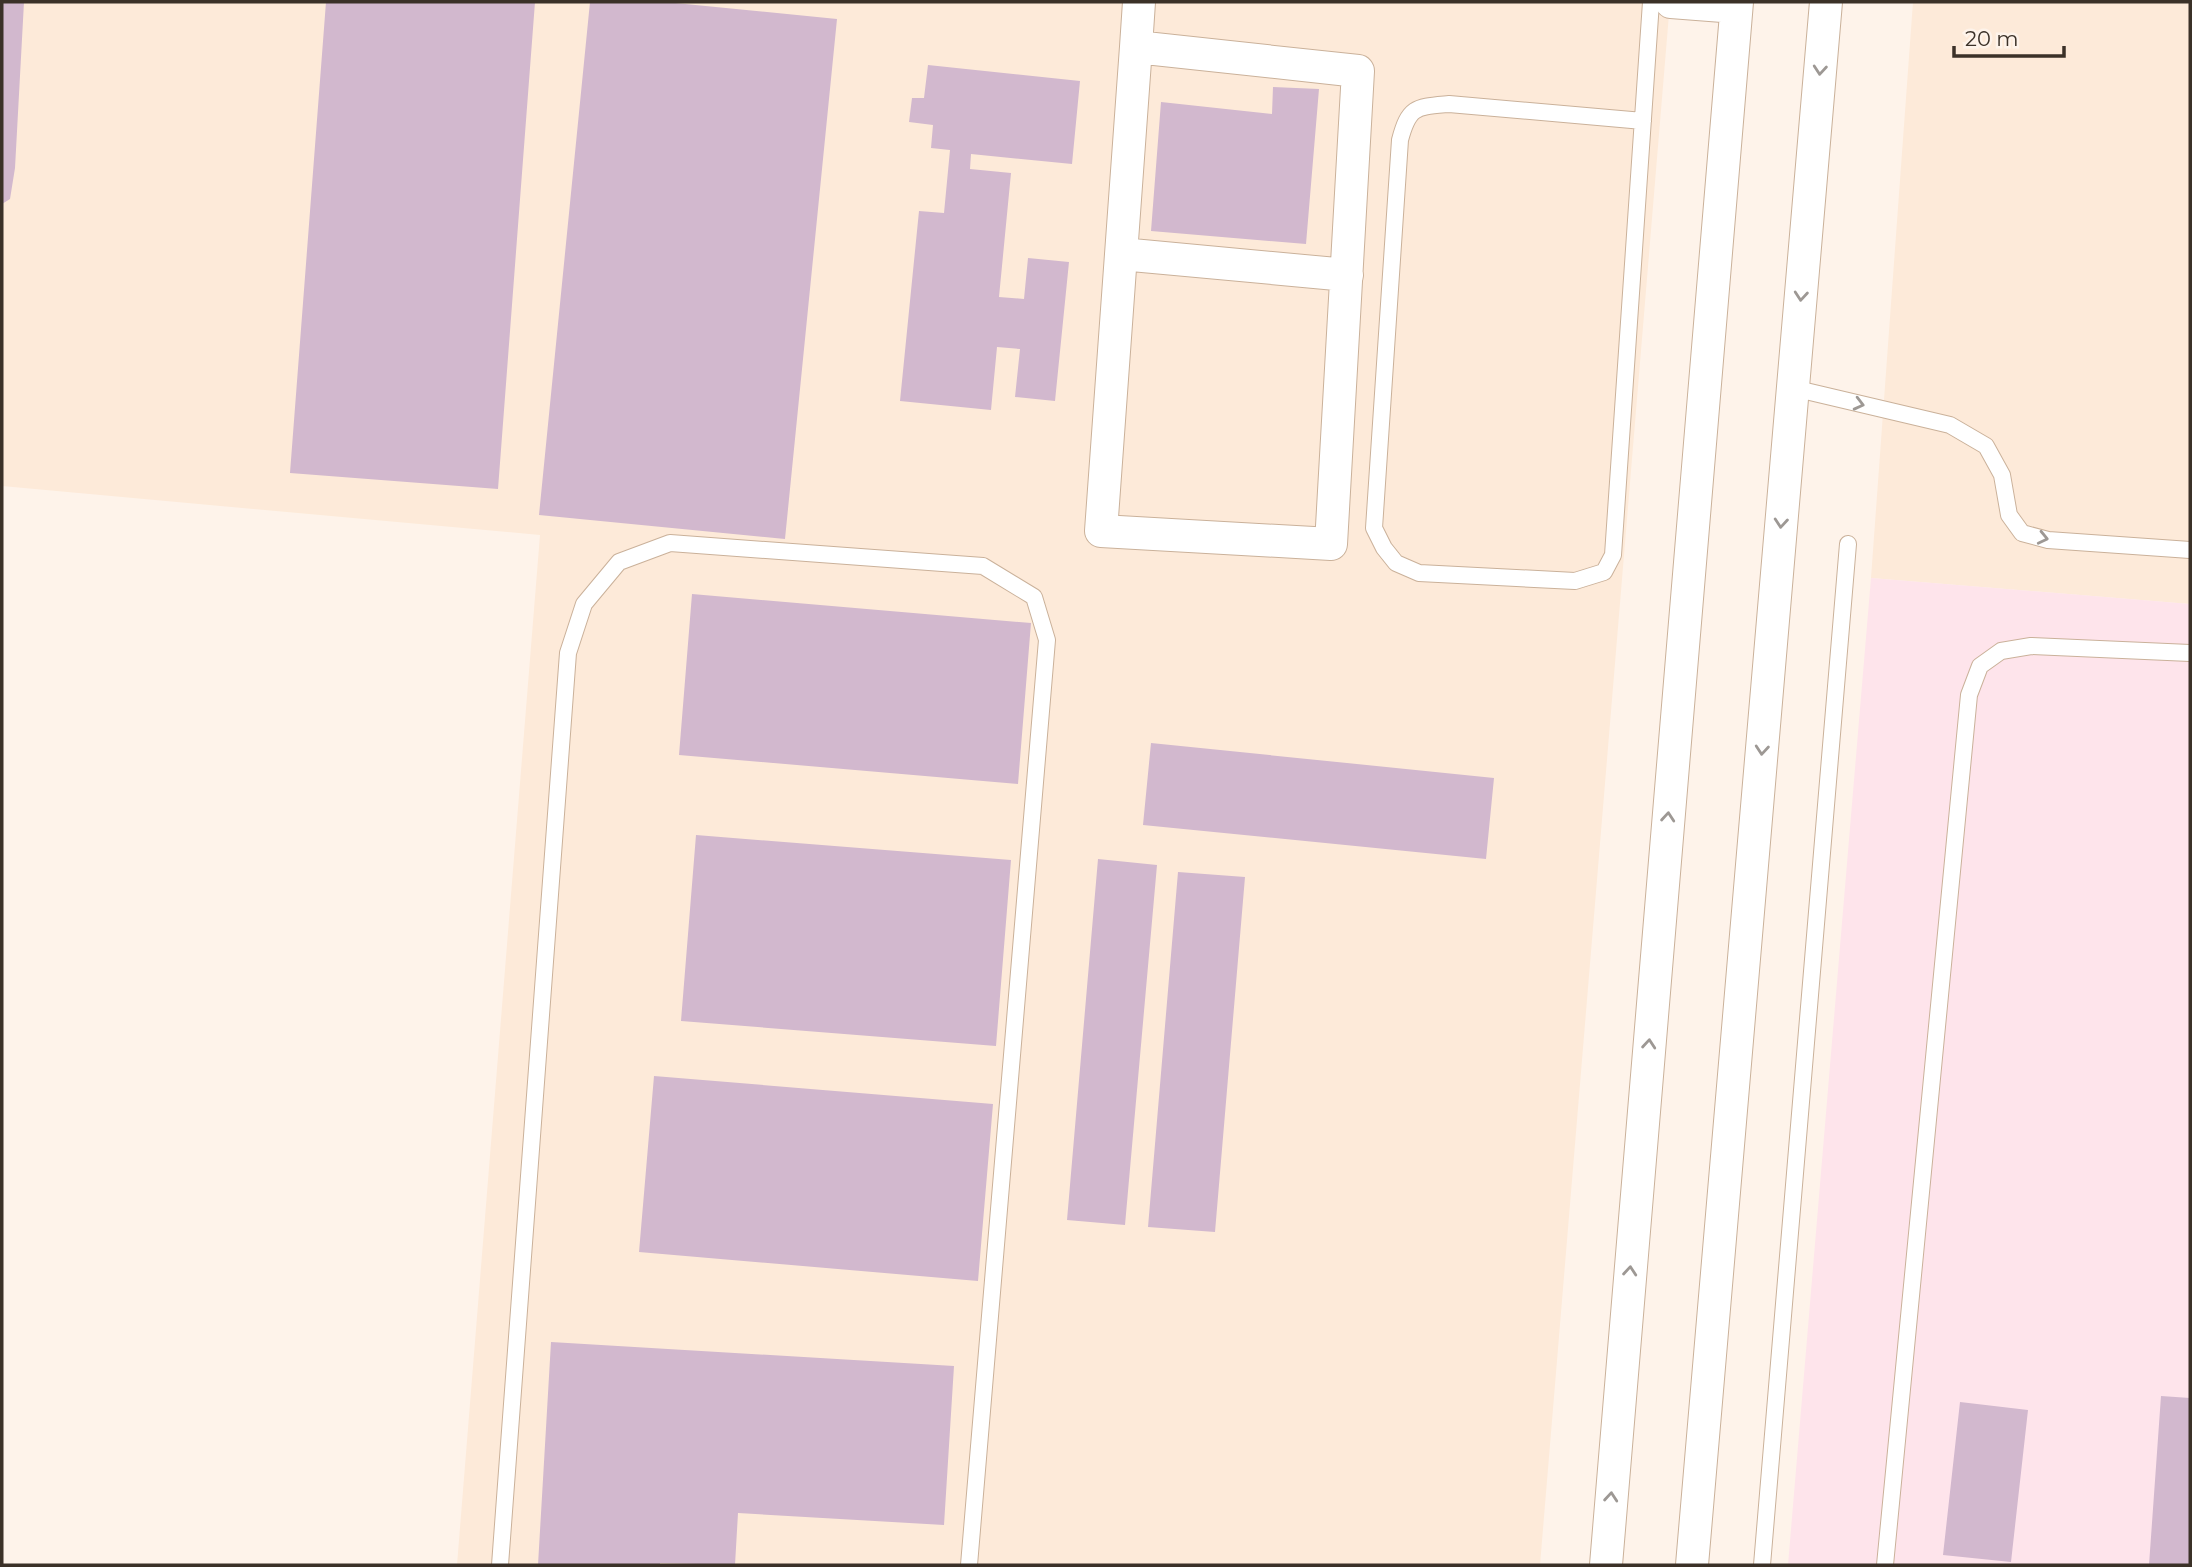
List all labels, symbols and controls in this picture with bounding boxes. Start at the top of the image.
scale bar [1954,14,2064,58]
text: 20 m [1965,26,2019,51]
one-way arrow [1813,65,1828,76]
one-way arrow [1794,291,1809,302]
one-way arrow [1853,396,1865,410]
one-way arrow [1774,517,1789,529]
one-way arrow [2037,530,2049,545]
one-way arrow [1755,745,1770,756]
one-way arrow [1660,811,1675,822]
one-way arrow [1641,1038,1656,1049]
one-way arrow [1622,1265,1637,1276]
one-way arrow [1603,1491,1618,1502]

